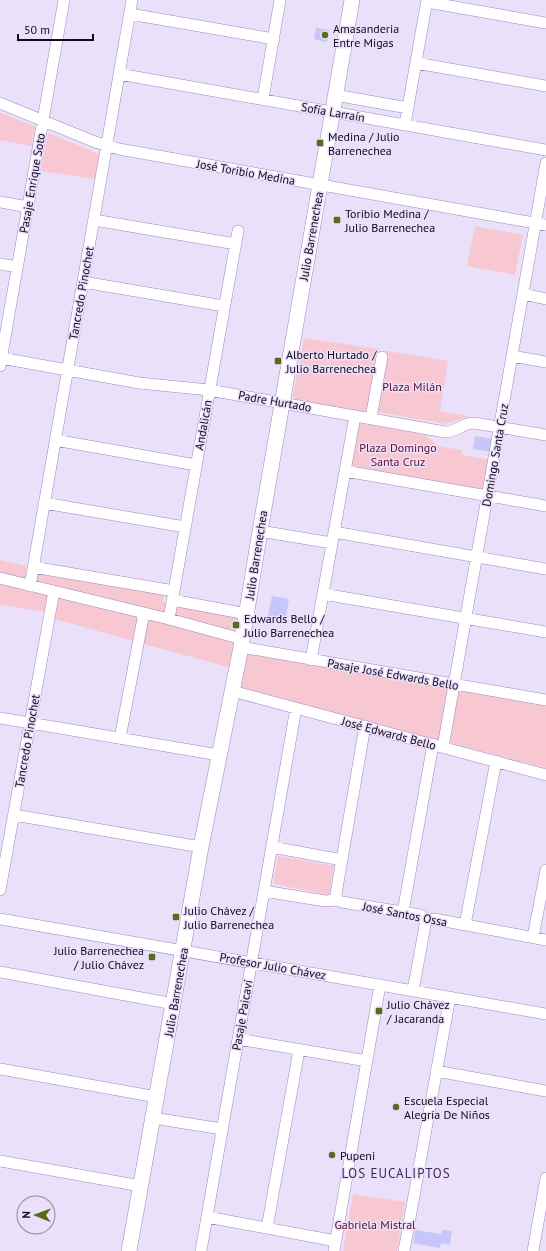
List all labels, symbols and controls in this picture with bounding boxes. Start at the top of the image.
scale bar [18,16,93,42]
place label: Amasanderia Entre Migas [333,21,399,50]
text: 50 m [24,22,50,37]
marker: Amasanderia Entre Migas [320,30,330,40]
street label: Sofía Larraín [300,99,366,125]
place label: Medina / Julio Barrenechea [328,129,400,158]
street label: Pasaje Enrique Soto [16,132,48,234]
marker: Medina / Julio Barrenechea [315,138,325,148]
street label: José Toribio Medina [195,156,297,188]
street label: Julio Barrenechea [296,190,326,283]
place label: Toribio Medina / Julio Barrenechea [344,206,435,235]
marker: Toribio Medina / Julio Barrenechea [332,215,342,225]
street label: Tancredo Pinochet [65,245,97,341]
place label: Alberto Hurtado / Julio Barrenechea [285,347,377,376]
marker: Alberto Hurtado / Julio Barrenechea [273,356,283,366]
park label: Plaza Milán [382,379,442,394]
street label: Padre Hurtado [237,387,313,415]
street label: Andalicán [191,399,215,451]
street label: Domingo Santa Cruz [479,402,511,508]
park label: Plaza Domingo Santa Cruz [359,440,437,469]
street label: Julio Barrenechea [241,509,270,602]
place label: Edwards Bello / Julio Barrenechea [243,611,334,640]
marker: Edwards Bello / Julio Barrenechea [231,620,241,630]
street label: Pasaje José Edwards Bello [326,655,460,693]
street label: Tancredo Pinochet [11,693,43,789]
street label: José Edwards Bello [339,713,438,753]
street label: José Santos Ossa [360,898,449,930]
place label: Julio Chávez / Julio Barrenechea [183,903,274,932]
marker: Julio Chávez / Julio Barrenechea [171,912,181,922]
place label: Julio Barrenechea / Julio Chávez [53,943,144,972]
street label: Julio Barrenechea [161,946,191,1039]
street label: Profesor Julio Chávez [219,949,327,983]
marker: Julio Barrenechea / Julio Chávez [147,952,157,962]
street label: Pasaje Paicaví [228,978,256,1052]
place label: Julio Chávez / Jacaranda [386,997,450,1026]
marker: Julio Chávez / Jacaranda [374,1006,384,1016]
place label: Escuela Especial Alegría De Niños [404,1093,490,1122]
marker: Escuela Especial Alegría De Niños [391,1102,401,1112]
place label: Pupeni [340,1148,375,1163]
marker: Pupeni [327,1150,337,1160]
district label: LOS EUCALIPTOS [341,1165,451,1182]
north arrow [16,1195,56,1235]
text: N [19,1211,33,1219]
park label: Gabriela Mistral [334,1217,416,1232]

